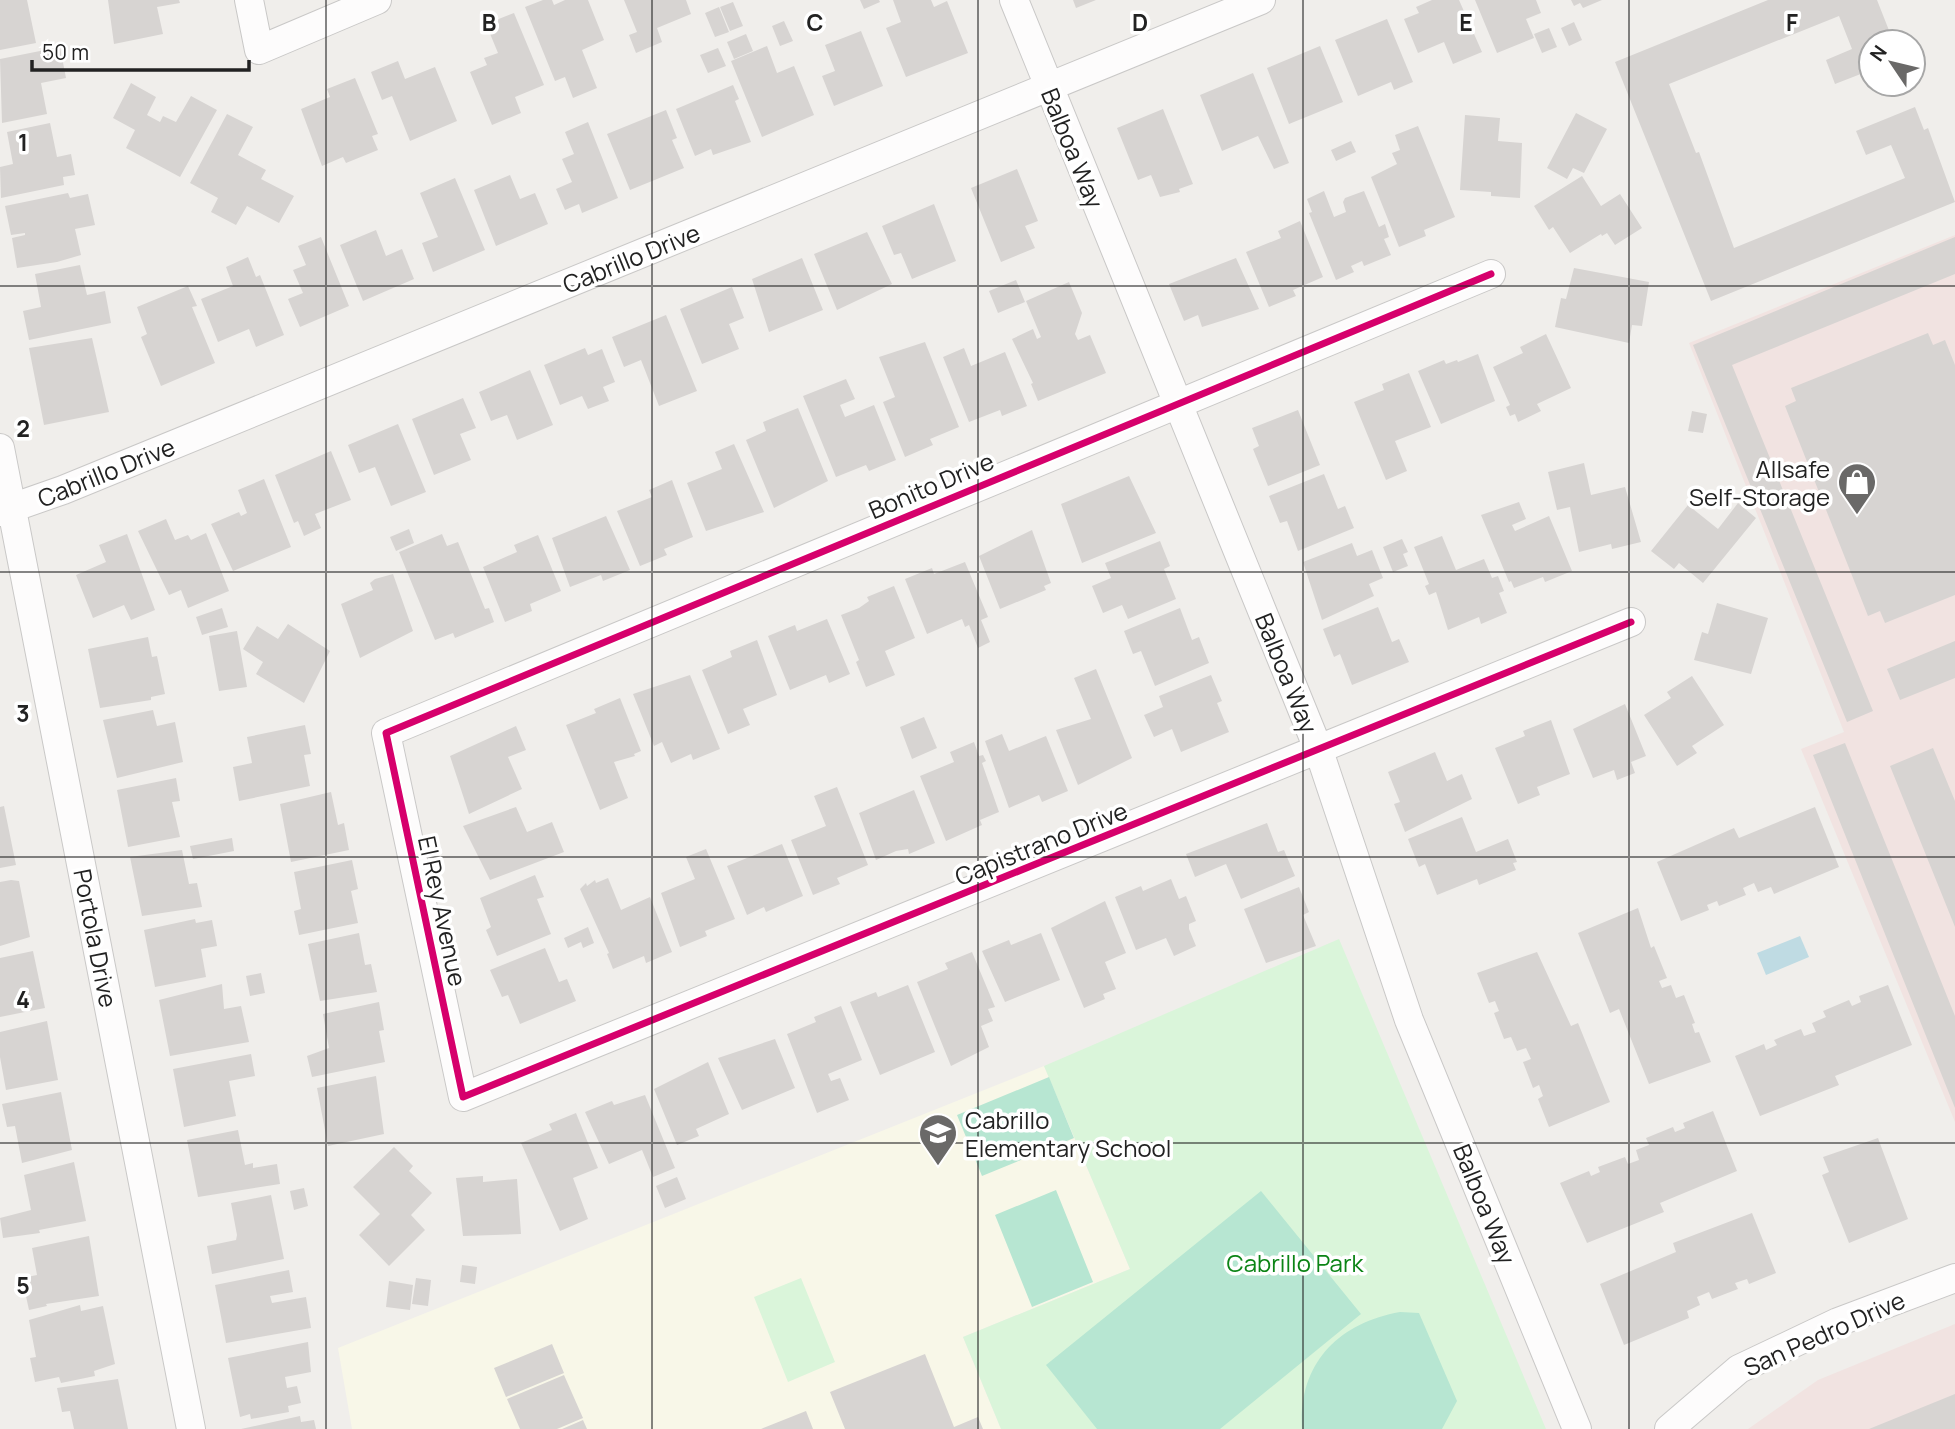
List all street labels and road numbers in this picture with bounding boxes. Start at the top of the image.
street label: Balboa Way [1034,83,1112,213]
street label: Cabrillo Drive [557,215,705,301]
street label: Cabrillo Drive [32,429,180,515]
street label: Bonito Drive [863,444,999,526]
street label: Balboa Way [1248,608,1326,738]
street label: Capistrano Drive [950,793,1132,893]
street label: El Rey Avenue [411,833,475,989]
street label: Portola Drive [66,866,126,1010]
street label: Balboa Way [1446,1139,1524,1269]
street label: San Pedro Drive [1738,1283,1910,1383]

